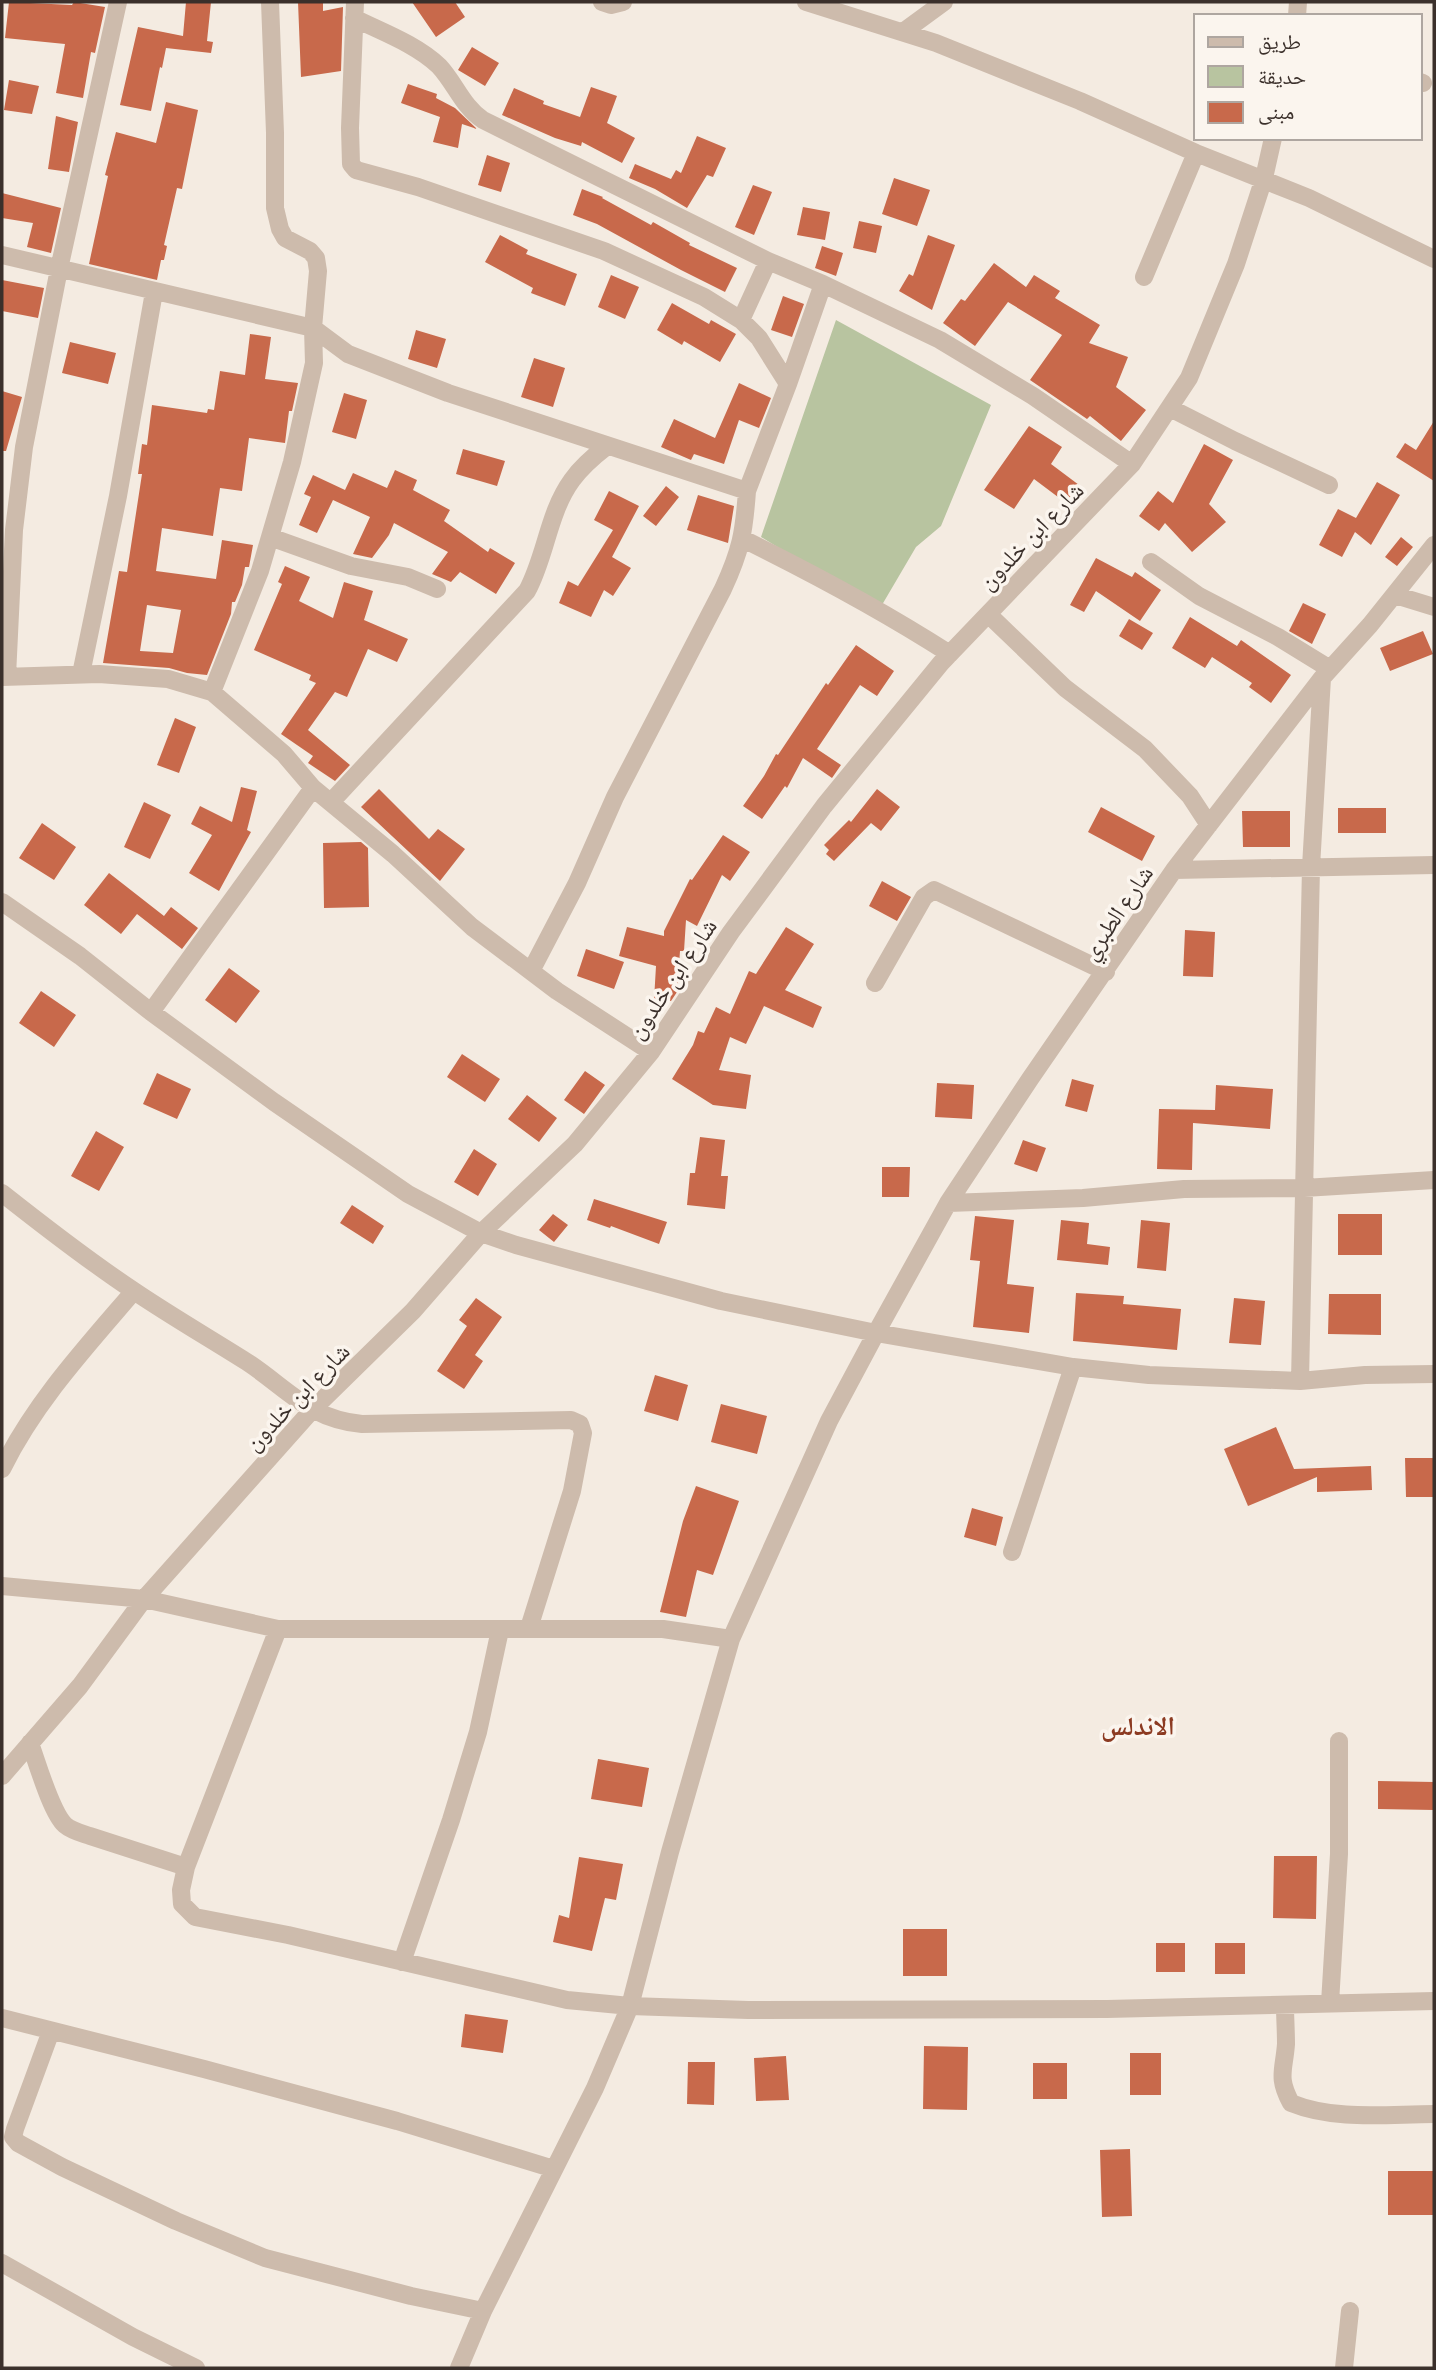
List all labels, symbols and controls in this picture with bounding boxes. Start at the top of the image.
legend [1194,14,1422,140]
text: طريق [1258,28,1301,55]
text: حديقة [1258,63,1306,88]
text: مبنى [1258,98,1294,125]
street label: شارع ابن خلدون [971,475,1090,596]
street label: شارع الطبري [1074,859,1163,968]
street label: شارع ابن خلدون [620,912,724,1045]
street label: شارع ابن خلدون [237,1336,356,1457]
district label: الاندلس [1101,1709,1175,1742]

